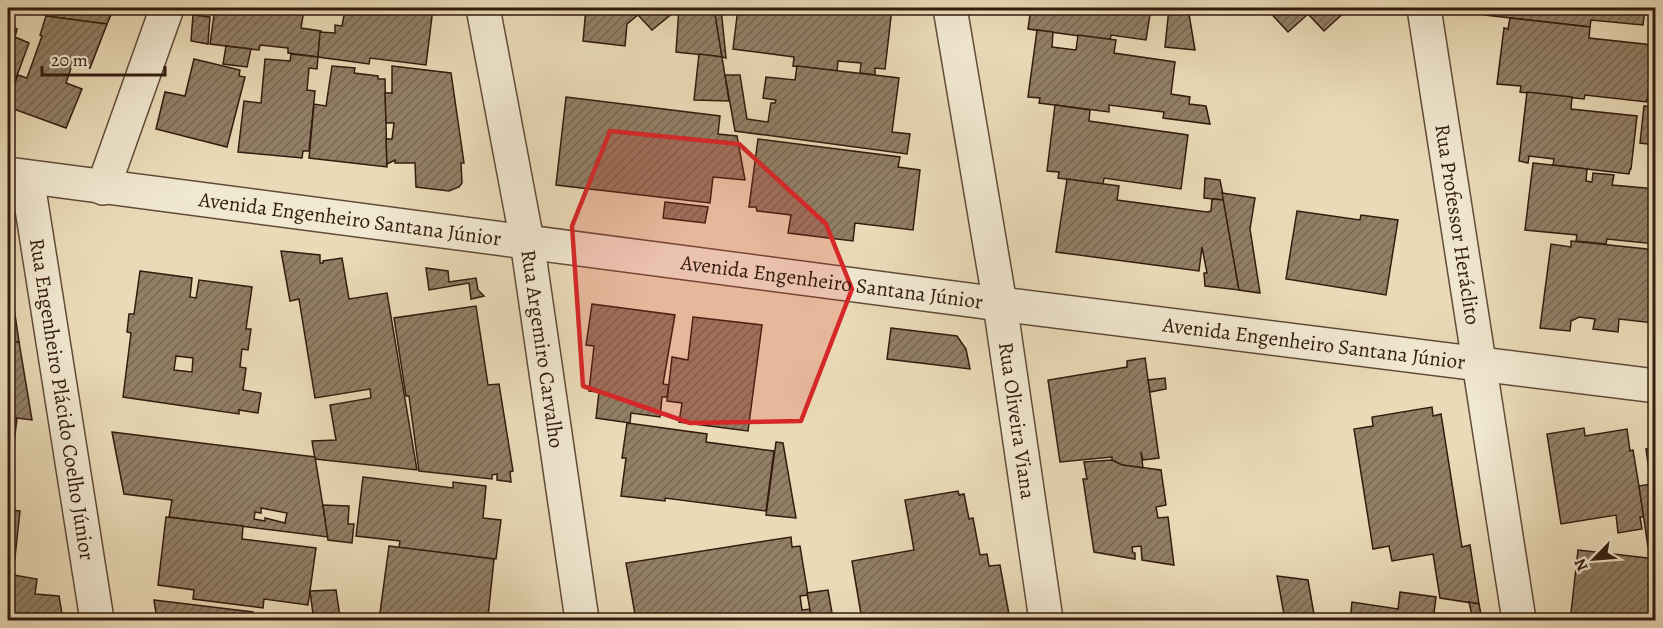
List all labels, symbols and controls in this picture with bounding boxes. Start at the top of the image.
scale bar [42,39,165,77]
text: 20 m [51,48,88,72]
street label: Rua Professor Heráclito [1428,122,1487,327]
street label: Avenida Engenheiro Santana Júnior [196,185,503,253]
street label: Rua Engenheiro Plácido Coelho Júnior [23,236,101,562]
street label: Rua Argemiro Carvalho [514,248,571,450]
street label: Avenida Engenheiro Santana Júnior [678,248,985,316]
street label: Avenida Engenheiro Santana Júnior [1160,310,1467,376]
street label: Rua Oliveira Viana [992,340,1042,501]
north arrow [1564,529,1624,589]
text: N [1569,555,1594,575]

